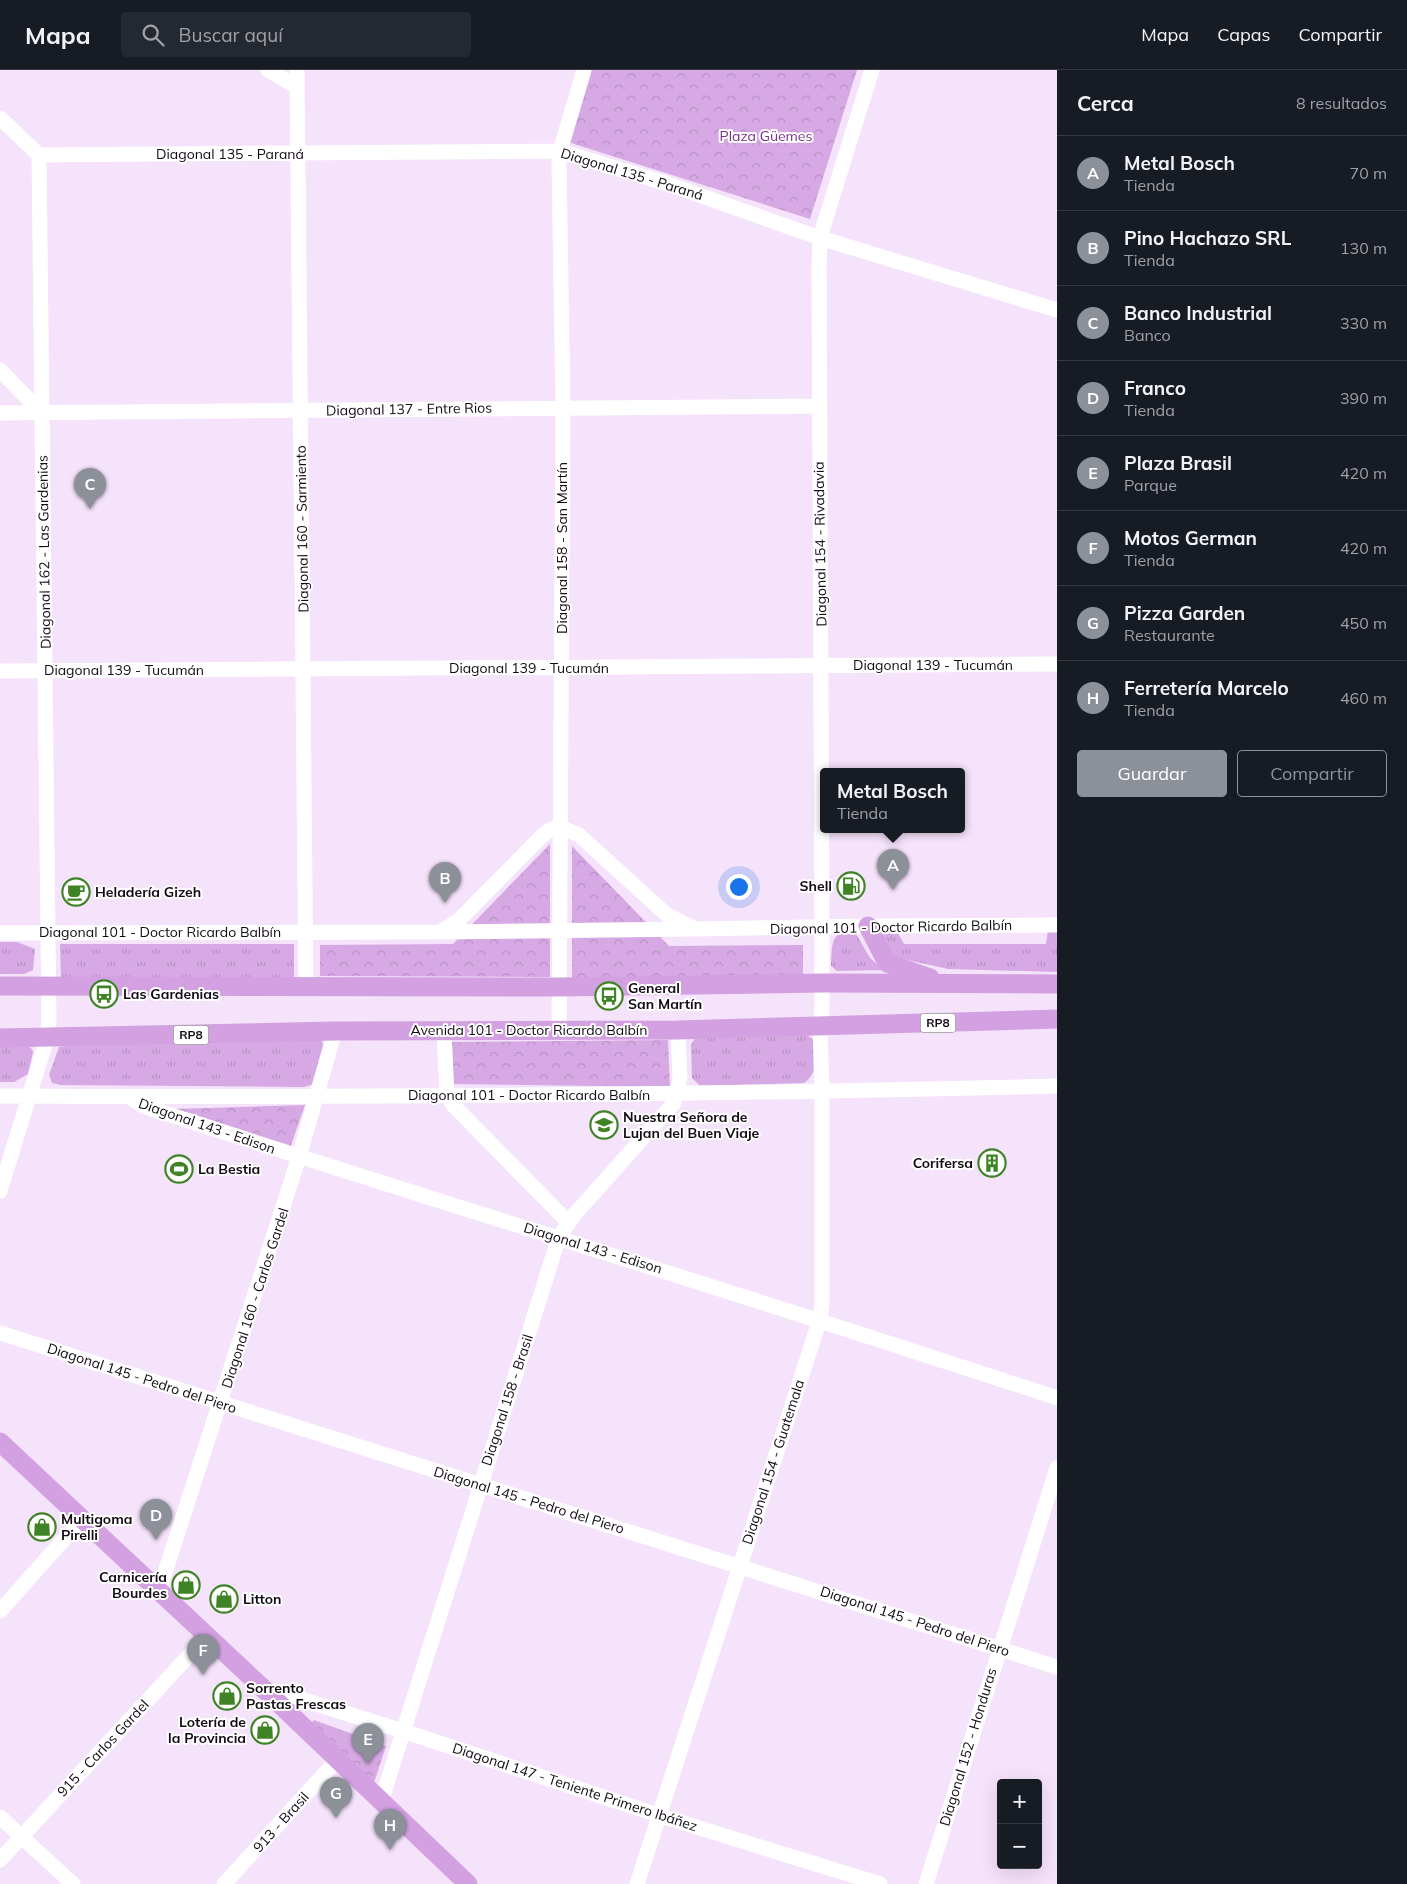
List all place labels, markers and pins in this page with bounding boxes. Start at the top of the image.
pin: C [74,468,106,509]
pin: A [877,849,909,890]
pin: B [429,862,461,903]
fuel station icon: Shell [836,871,866,901]
cafe icon: Heladería Gizeh [61,877,91,907]
place label: Shell [800,877,832,895]
place label: Heladería Gizeh [95,883,201,901]
bus stop icon: Las Gardenias [89,979,119,1009]
place label: General San Martín [628,979,702,1013]
bus stop icon: General San Martín [594,981,624,1011]
place label: Las Gardenias [123,985,219,1003]
place label: Nuestra Señora de Lujan del Buen Viaje [623,1108,760,1142]
school or university icon: Nuestra Señora de Lujan del Buen Viaje [589,1110,619,1140]
building icon: Corifersa [977,1148,1007,1178]
sports icon: La Bestia [164,1154,194,1184]
place label: Corifersa [913,1154,973,1172]
place label: La Bestia [198,1160,260,1178]
pin: D [140,1499,172,1540]
place label: Multigoma Pirelli [61,1510,132,1544]
shop icon: Multigoma Pirelli [27,1512,57,1542]
place label: Carnicería Bourdes [99,1568,167,1602]
shop icon: Carnicería Bourdes [171,1570,201,1600]
shop icon: Litton [209,1584,239,1614]
place label: Litton [243,1590,281,1608]
pin: F [187,1634,219,1675]
place label: Sorrento Pastas Frescas [246,1679,346,1713]
shop icon: Sorrento Pastas Frescas [212,1681,242,1711]
place label: Lotería de la Provincia [168,1713,246,1747]
shop icon: Lotería de la Provincia [250,1715,280,1745]
pin: E [352,1723,384,1764]
pin: G [320,1777,352,1818]
pin: H [374,1809,406,1850]

